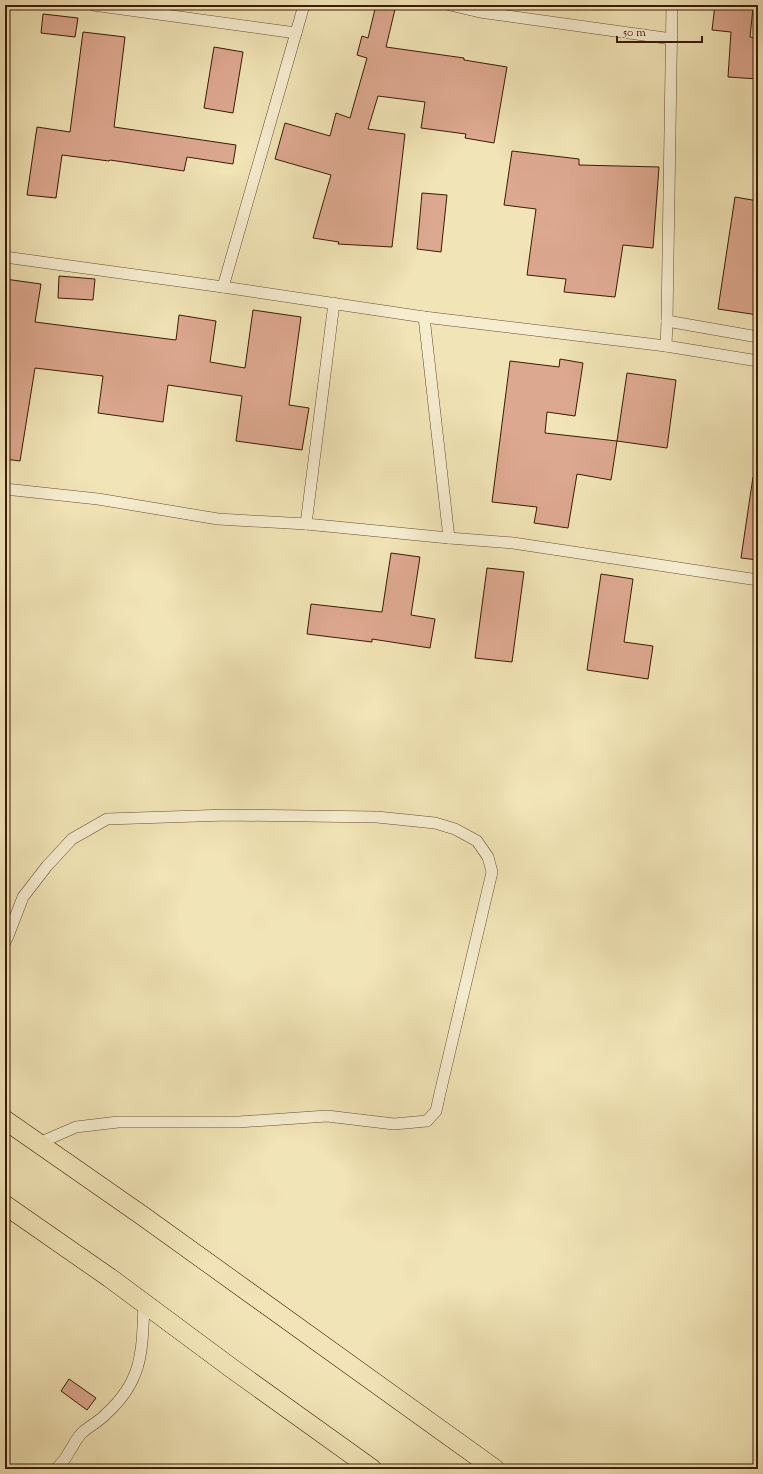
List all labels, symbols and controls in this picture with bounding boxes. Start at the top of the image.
scale bar [617,18,702,44]
text: 50 m [622,24,646,42]

